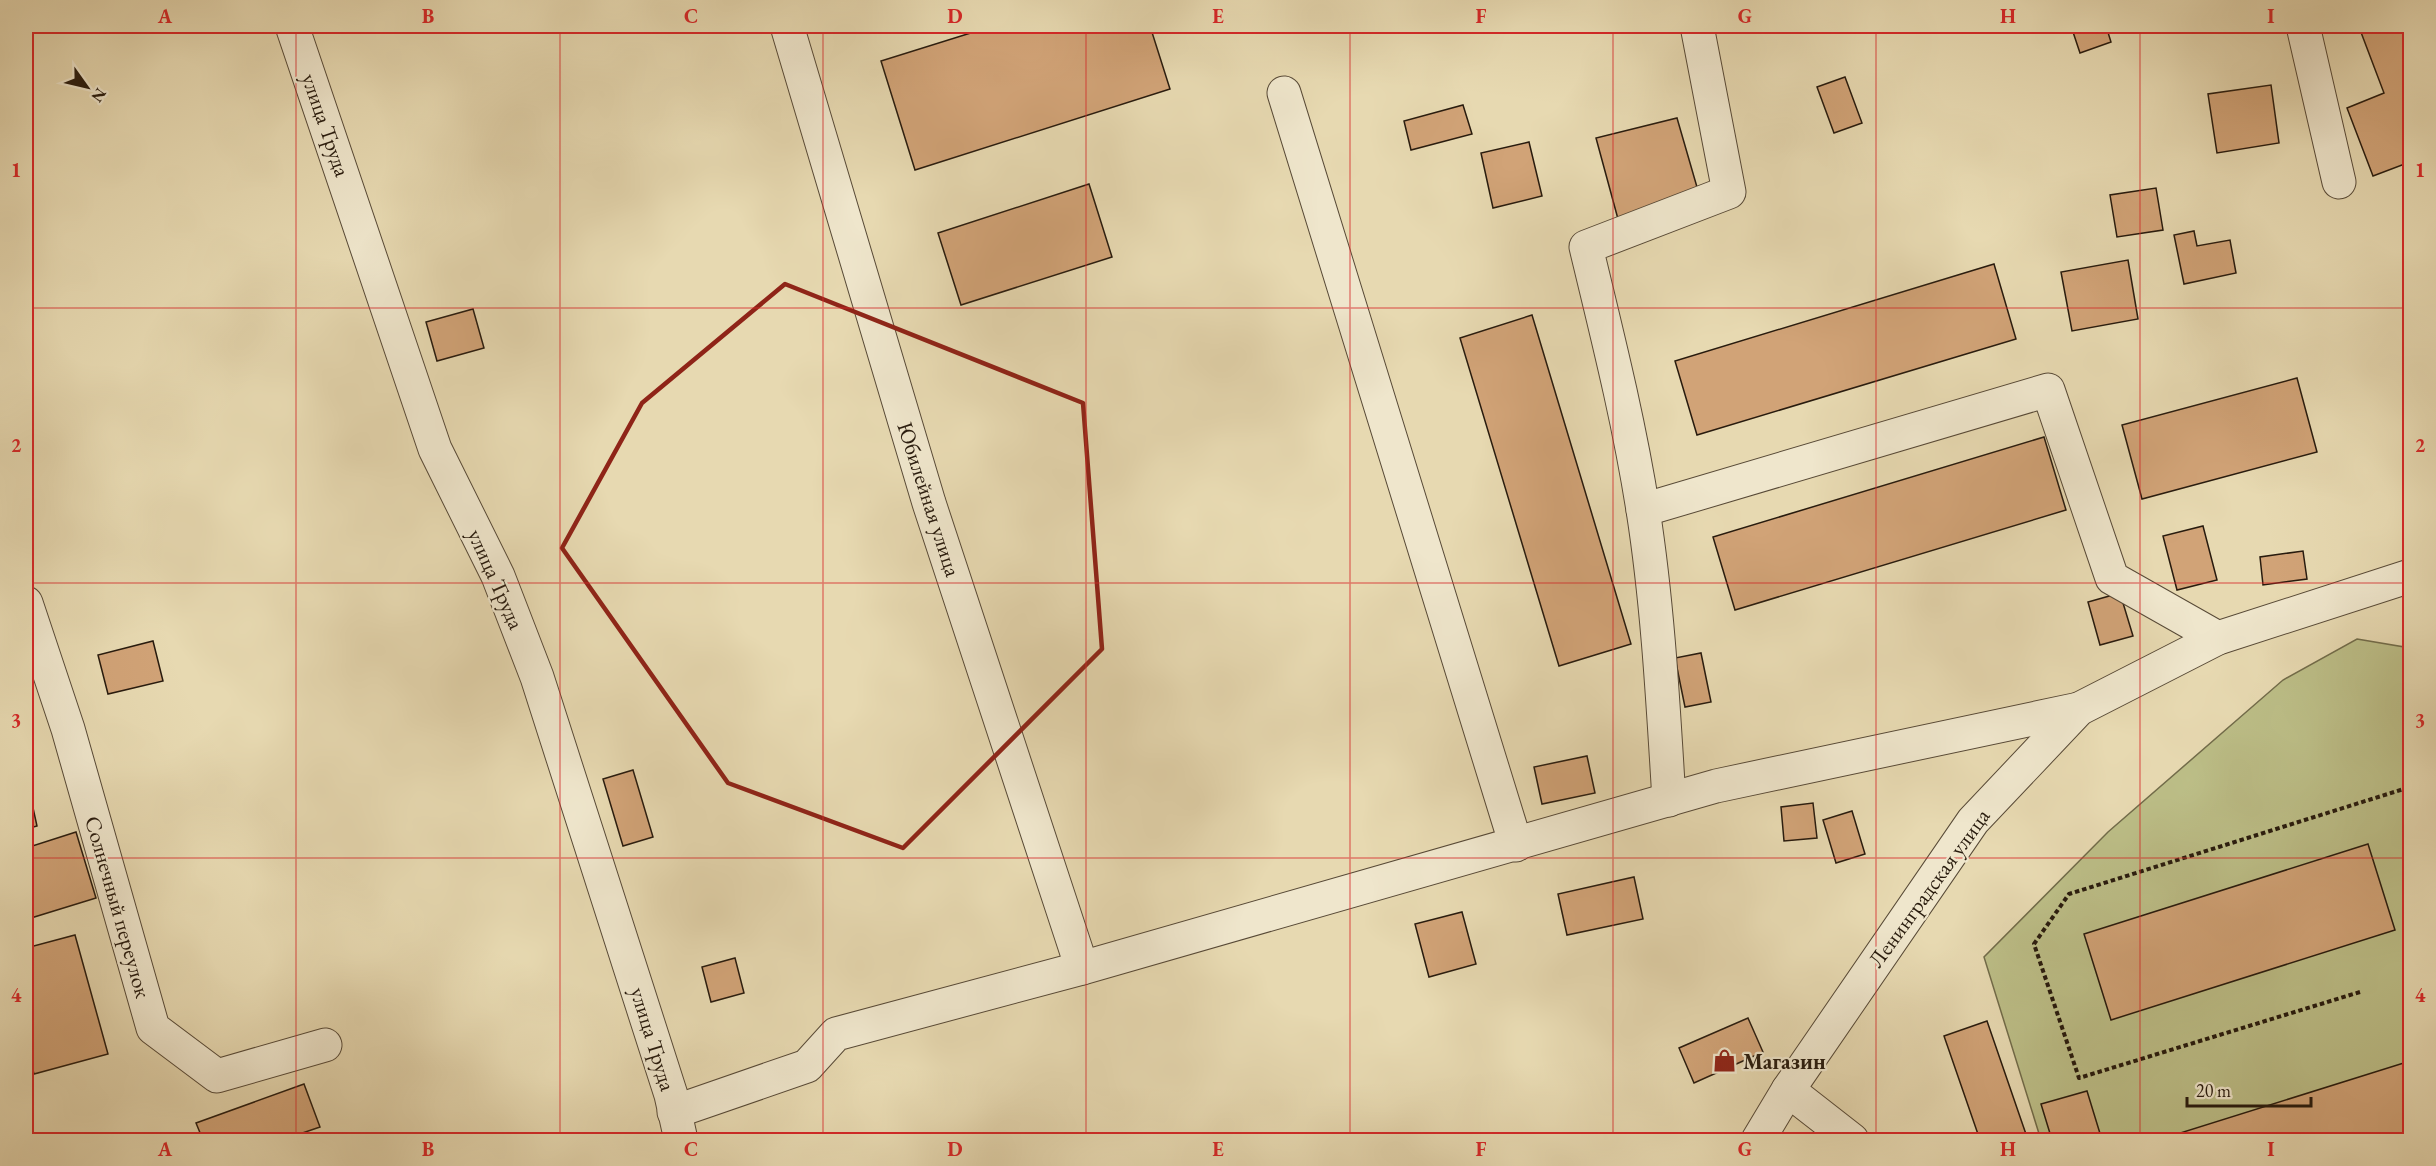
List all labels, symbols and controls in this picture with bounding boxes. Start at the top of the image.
text: A [157,3,173,29]
text: B [422,3,434,29]
text: C [684,3,698,29]
text: D [947,3,963,29]
text: E [1212,3,1224,29]
text: F [1476,3,1487,29]
text: G [1738,3,1752,29]
text: H [2000,3,2016,29]
text: I [2267,3,2275,29]
north arrow [57,57,117,117]
street label: улица Труда [295,70,357,181]
text: N [87,84,111,106]
text: 1 [11,157,21,183]
text: 1 [2415,157,2425,183]
street label: Юбилейная улица [890,418,968,580]
text: 2 [11,432,22,458]
text: 2 [2415,432,2426,458]
street label: улица Труда [461,524,531,634]
text: 3 [11,707,21,733]
text: 3 [2415,707,2425,733]
street label: Ленинградская улица [1862,803,1997,973]
street label: Солнечный переулок [78,813,158,1002]
text: 4 [11,982,22,1008]
text: 4 [2415,982,2426,1008]
street label: улица Труда [623,984,683,1095]
place label: Магазин [1743,1047,1826,1076]
shop icon: Магазин [1712,1048,1738,1074]
scale bar [2187,1070,2312,1108]
text: 20 m [2196,1079,2231,1102]
text: A [157,1136,173,1162]
text: B [422,1136,434,1162]
text: C [684,1136,698,1162]
text: D [947,1136,963,1162]
text: E [1212,1136,1224,1162]
text: F [1476,1136,1487,1162]
text: G [1738,1136,1752,1162]
text: H [2000,1136,2016,1162]
text: I [2267,1136,2275,1162]

